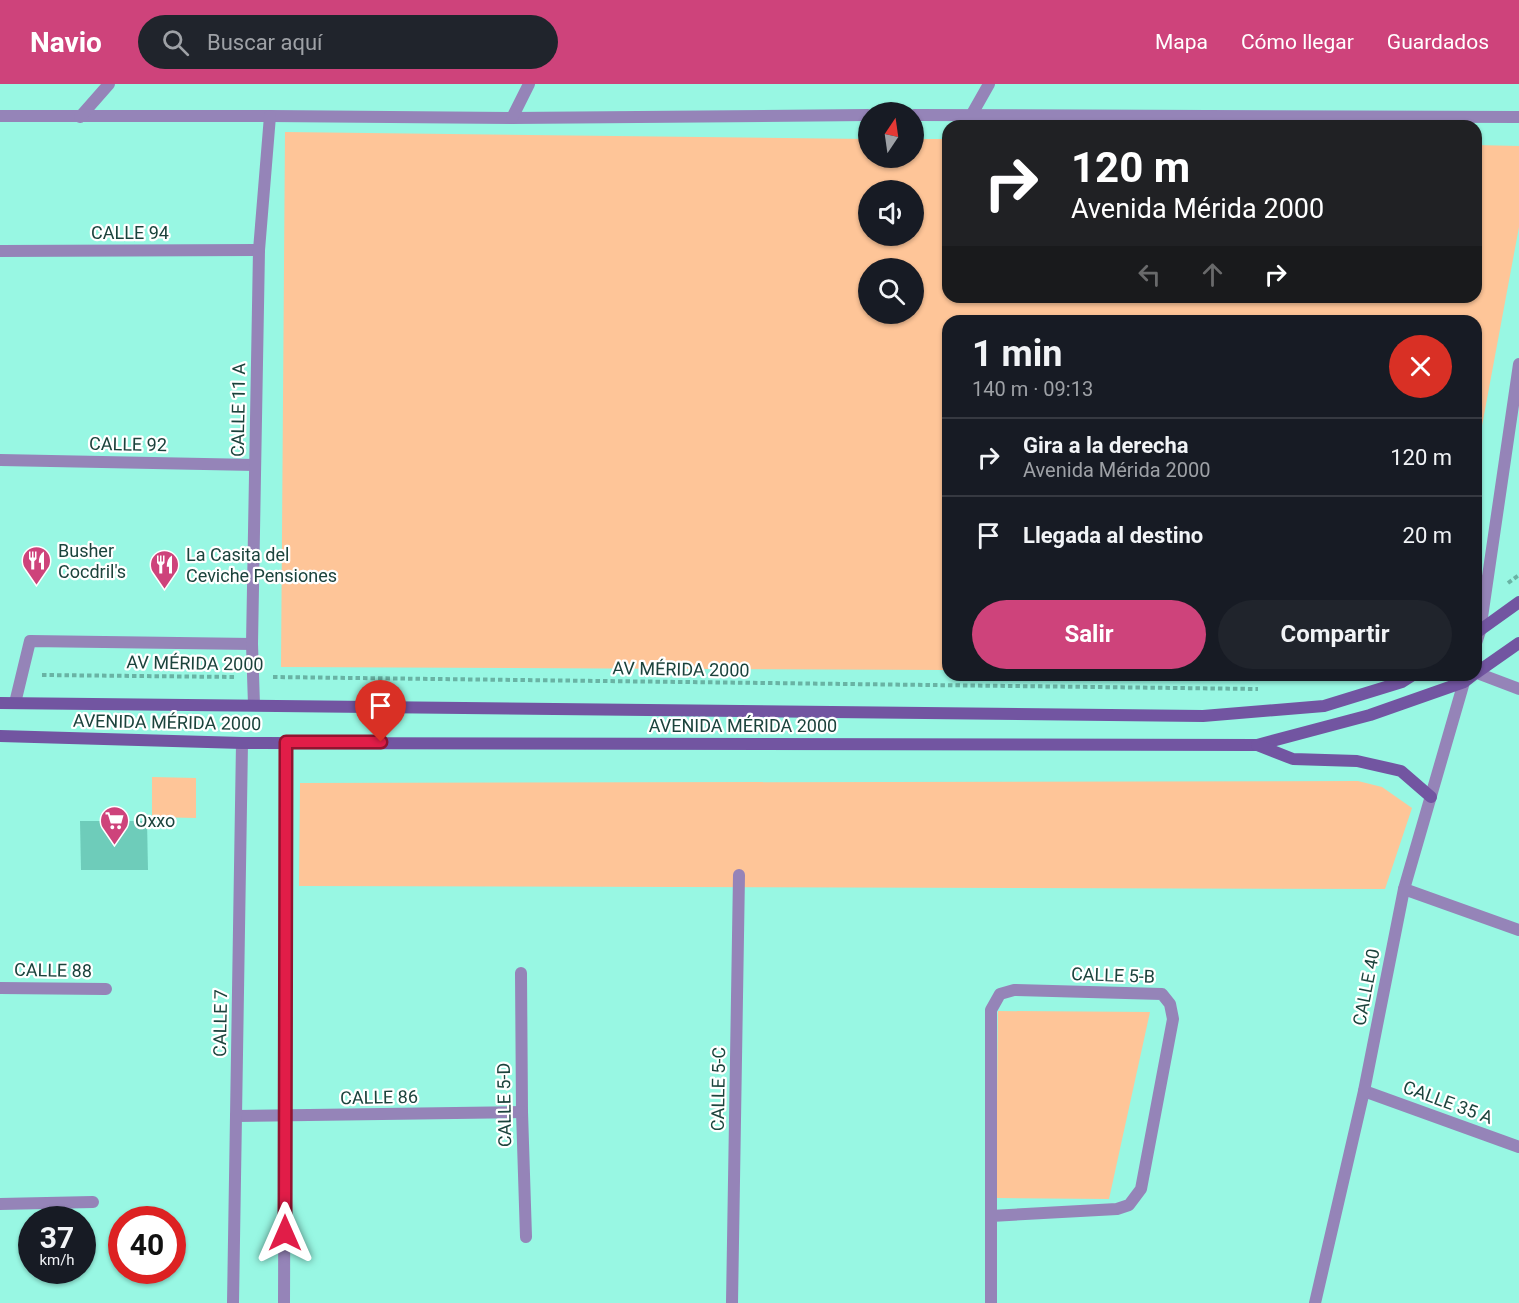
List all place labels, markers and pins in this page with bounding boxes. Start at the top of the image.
place label: Busher Cocdril's [58,540,126,582]
restaurant icon: Busher Cocdril's [21,544,53,586]
place label: La Casita del Ceviche Pensiones [186,544,337,586]
restaurant icon: La Casita del Ceviche Pensiones [149,548,181,590]
pin [355,680,406,742]
supermarket icon: Oxxo [98,804,130,846]
place label: Oxxo [135,810,175,831]

